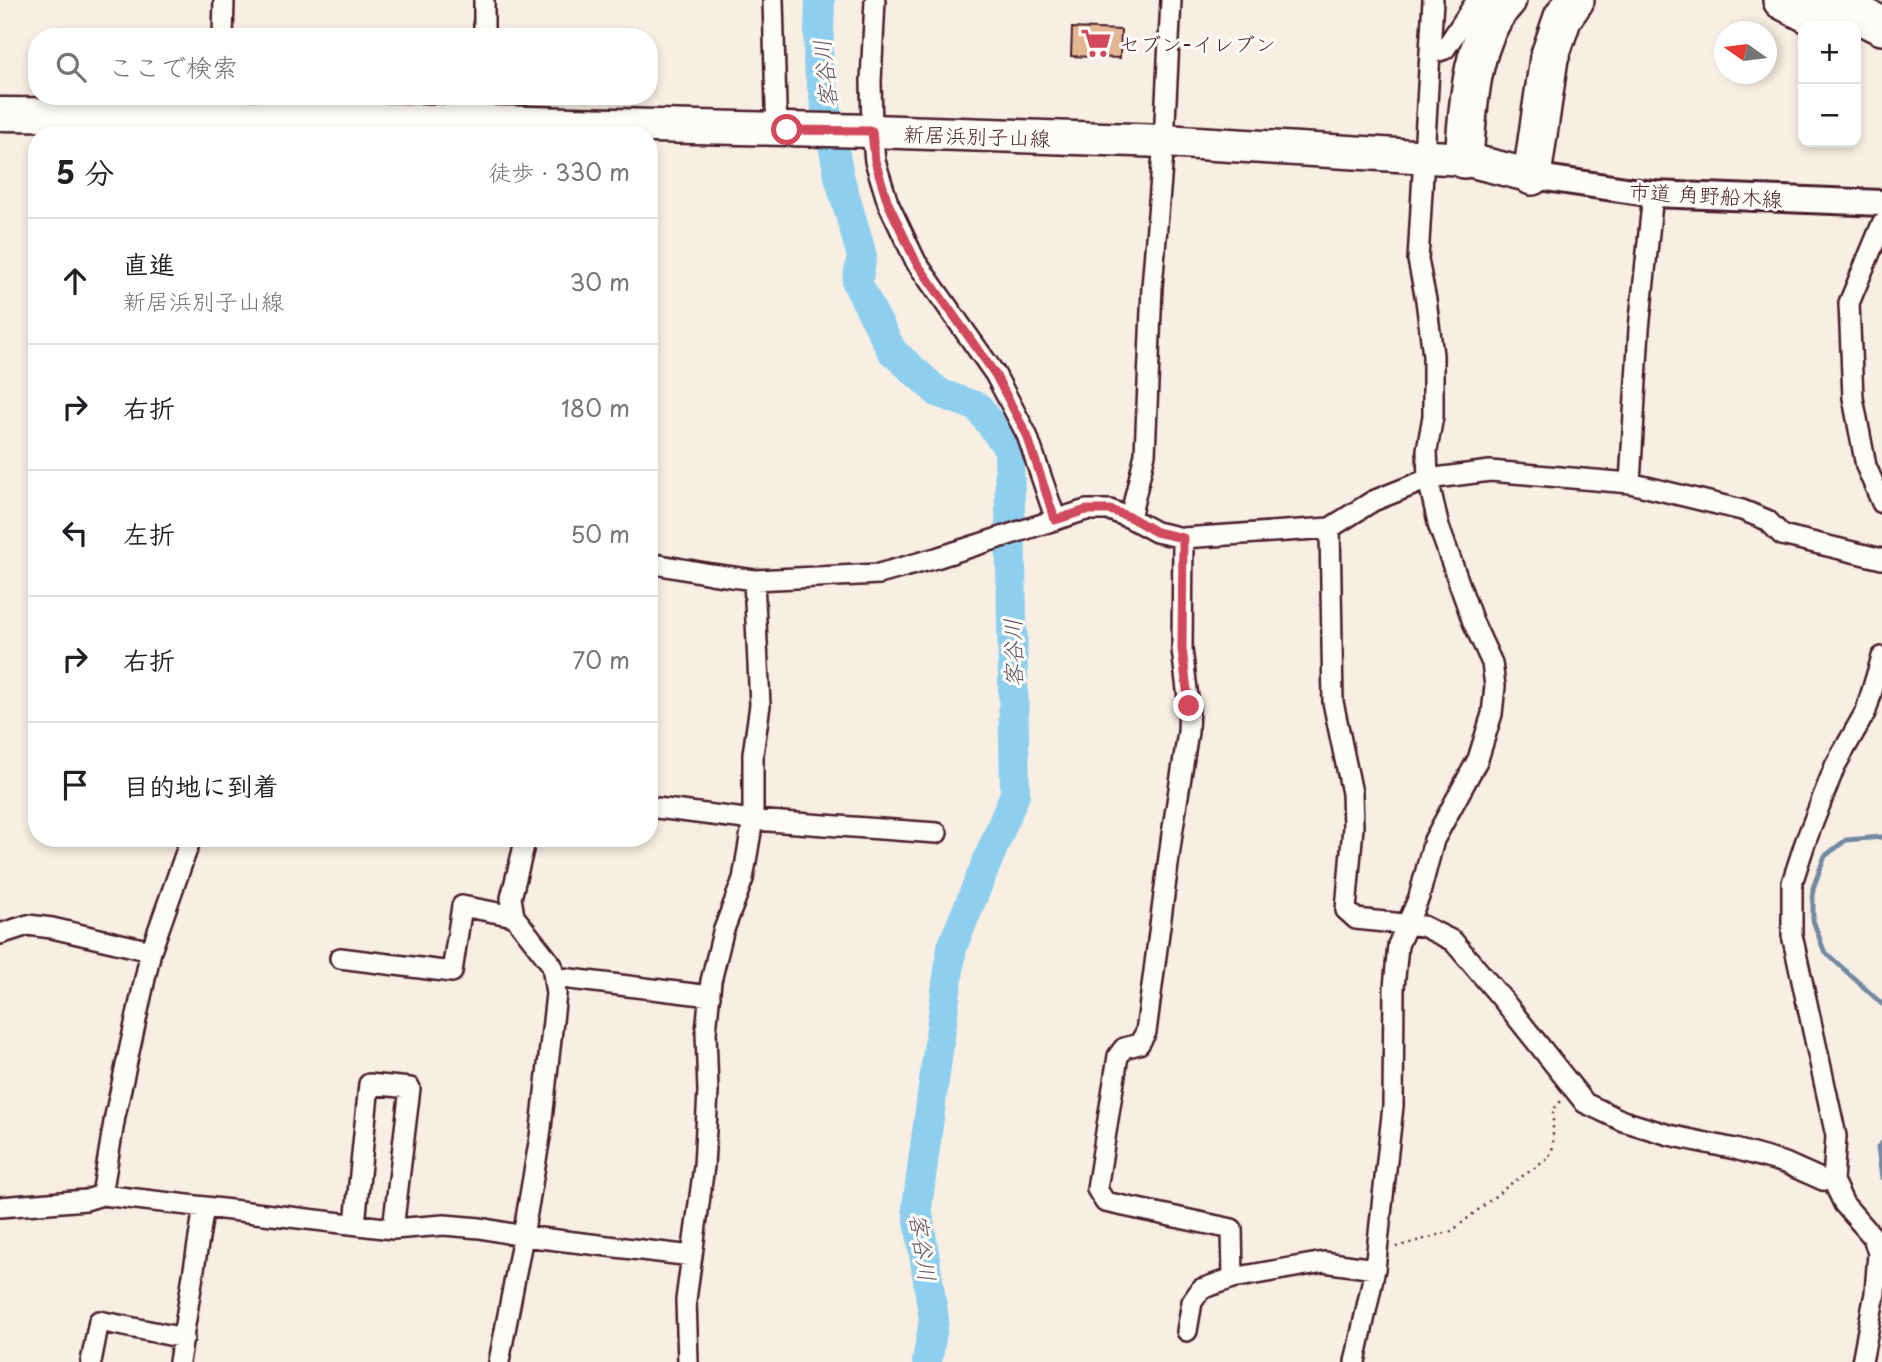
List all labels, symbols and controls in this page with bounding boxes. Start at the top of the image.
north arrow [1714,21,1777,84]
map controls [1798,21,1861,147]
button: + [1798,21,1861,84]
supermarket icon: セブン-イレブン [1079,26,1113,60]
place label: セブン-イレブン [1119,27,1276,59]
search box [28,28,658,105]
water label: 客谷川 [803,38,845,110]
text: ここで検索 [108,47,238,86]
icon: search [52,48,90,86]
button: − [1798,84,1861,147]
route start [771,114,802,145]
street label: 新居浜別子山線 [903,116,1051,154]
text: 5 分 [56,149,114,194]
text: 徒歩 · 330 m [488,154,630,189]
street label: 市道 角野船木線 [1628,174,1784,214]
text: 直進 [123,244,175,283]
icon: ahead [56,262,94,300]
text: 30 m [569,264,630,299]
text: 新居浜別子山線 [123,283,284,318]
icon: right [56,388,94,426]
text: 右折 [123,388,175,427]
text: 180 m [561,390,630,425]
icon: left [56,514,94,552]
text: 左折 [123,514,175,553]
text: 50 m [570,516,630,551]
water label: 客谷川 [994,618,1030,688]
icon: right [56,640,94,678]
text: 右折 [123,640,175,679]
text: 70 m [572,642,630,677]
route end [1173,690,1204,721]
icon: arrive [56,766,94,804]
text: 目的地に到着 [123,766,279,805]
water label: 客谷川 [902,1210,946,1284]

